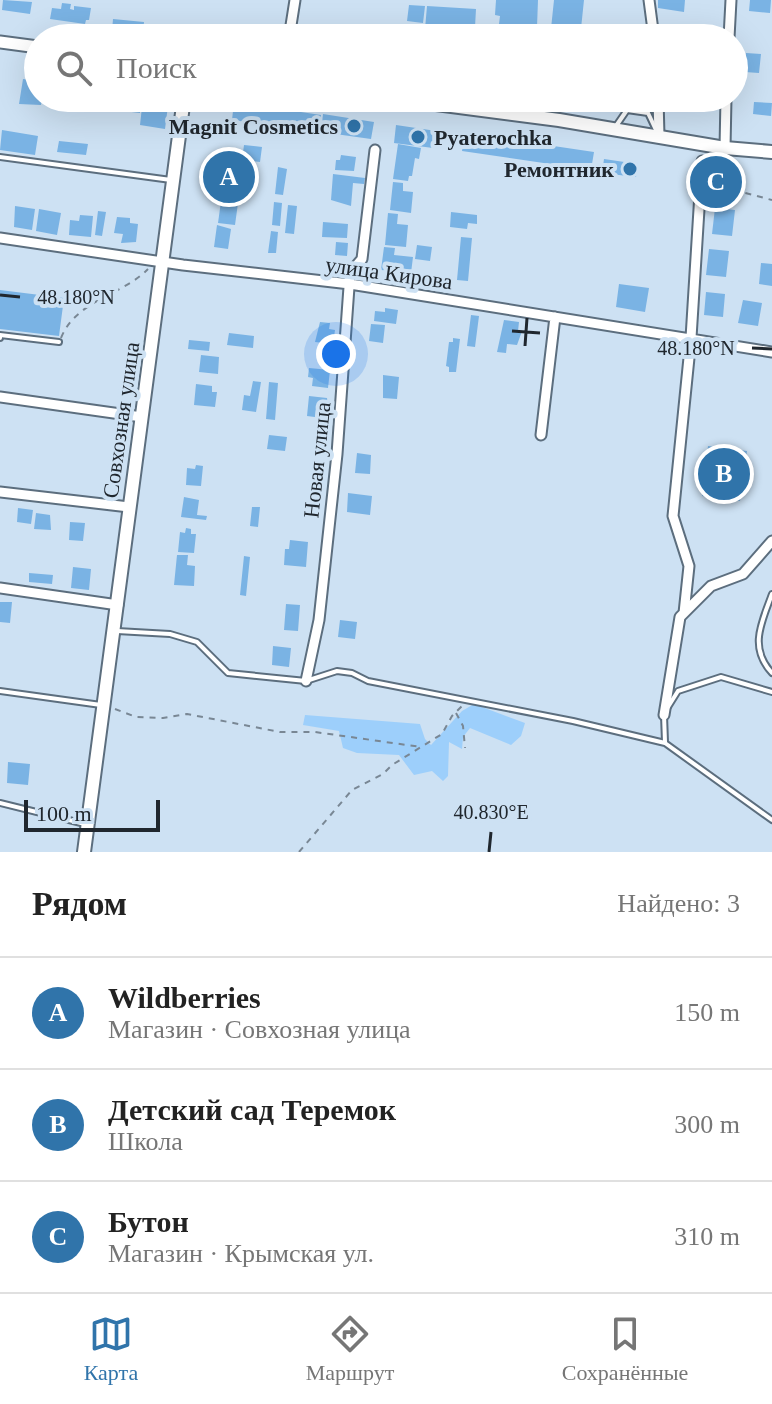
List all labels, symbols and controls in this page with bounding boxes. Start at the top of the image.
search box [24,24,748,112]
icon: search [52,46,96,90]
text: Поиск [116,51,197,84]
place label: Magnit Cosmetics [169,114,338,139]
marker: Magnit Cosmetics [345,117,363,135]
place label: Pyaterochka [434,125,552,150]
marker: Pyaterochka [409,128,427,146]
pin: A [203,147,255,207]
pin: C [690,152,742,212]
place label: Ремонтник [504,157,614,182]
marker: Ремонтник [621,160,639,178]
street label: улица Кирова [324,252,454,294]
text: 48.180°N [37,286,115,308]
your location [316,334,356,374]
text: 48.180°N [657,337,735,359]
street label: Совхозная улица [98,340,144,500]
street label: Новая улица [298,400,336,519]
pin: B [698,444,750,504]
scale bar [24,796,160,832]
text: 100 m [36,801,92,826]
text: 40.830°E [453,801,529,823]
text: Рядом [32,885,127,922]
text: Найдено: 3 [617,889,740,918]
text: Wildberries [108,981,261,1014]
text: A [49,998,67,1027]
text: 150 m [674,998,740,1027]
text: Магазин · Совхозная улица [108,1015,411,1044]
text: Детский сад Теремок [108,1093,396,1126]
text: B [49,1110,67,1139]
text: 300 m [674,1110,740,1139]
text: Школа [108,1127,183,1156]
text: Бутон [108,1205,189,1238]
text: C [49,1222,67,1251]
text: 310 m [674,1222,740,1251]
text: Магазин · Крымская ул. [108,1239,374,1268]
tab: Карта [84,1312,138,1386]
tab: Маршрут [306,1312,394,1386]
tab: Сохранённые [562,1312,688,1386]

